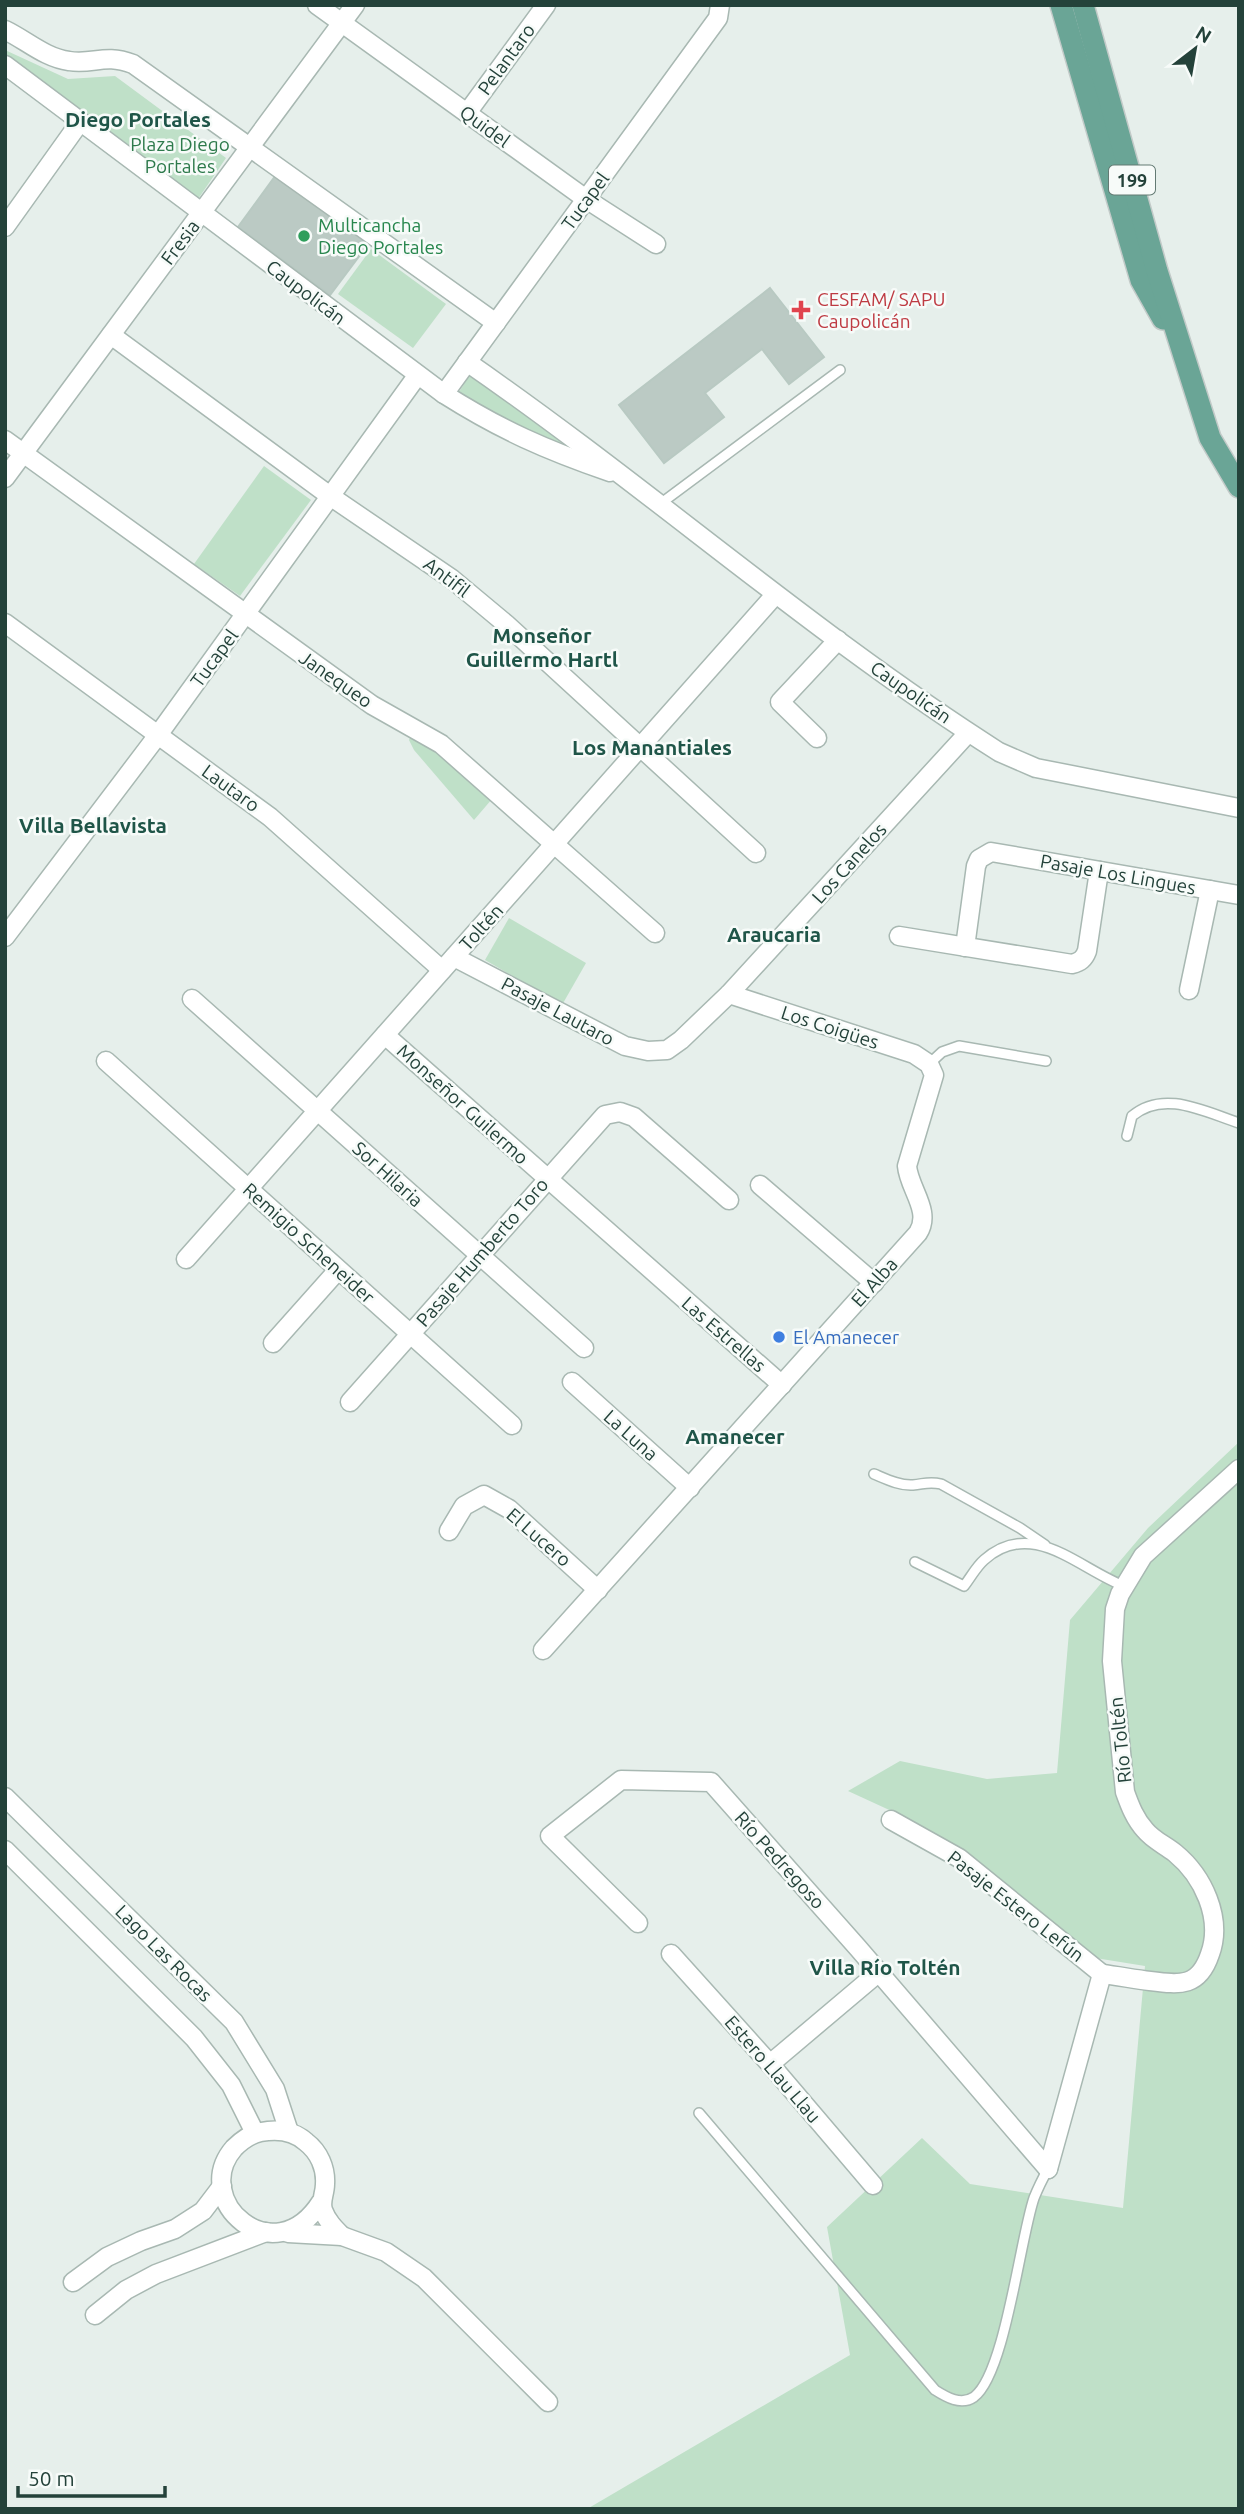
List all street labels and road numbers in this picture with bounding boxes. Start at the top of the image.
street label: Pelantaro [473,19,539,99]
street label: Quidel [456,100,514,152]
road number: 199 [1109,166,1155,195]
street label: Tucapel [557,168,613,234]
street label: Fresia [156,215,204,269]
street label: Caupolicán [262,255,350,329]
street label: Antifil [420,553,474,601]
street label: Tucapel [186,625,242,691]
street label: Janequeo [295,646,377,712]
street label: Caupolicán [866,656,956,728]
street label: Lautaro [198,760,264,816]
street label: Los Canelos [807,818,891,908]
street label: Pasaje Los Lingues [1039,849,1197,899]
street label: Toltén [455,899,507,955]
street label: Pasaje Lautaro [498,972,618,1050]
street label: Los Coigües [778,1001,882,1053]
street label: Monseñor Guilermo [393,1039,533,1169]
street label: Sor Hilaria [348,1137,428,1211]
street label: Pasaje Humberto Toro [411,1173,553,1331]
street label: Remigio Scheneider [239,1178,379,1308]
street label: El Alba [846,1253,902,1311]
street label: Las Estrellas [677,1292,771,1376]
street label: La Luna [600,1405,662,1465]
street label: El Lucero [502,1503,576,1571]
street label: Río Toltén [1105,1696,1135,1784]
street label: Río Pedregoso [730,1807,830,1913]
street label: Pasaje Estero Lefún [943,1846,1089,1966]
street label: Lago Las Rocas [111,1900,217,2006]
street label: Estero Llau Llau [721,2011,825,2127]

